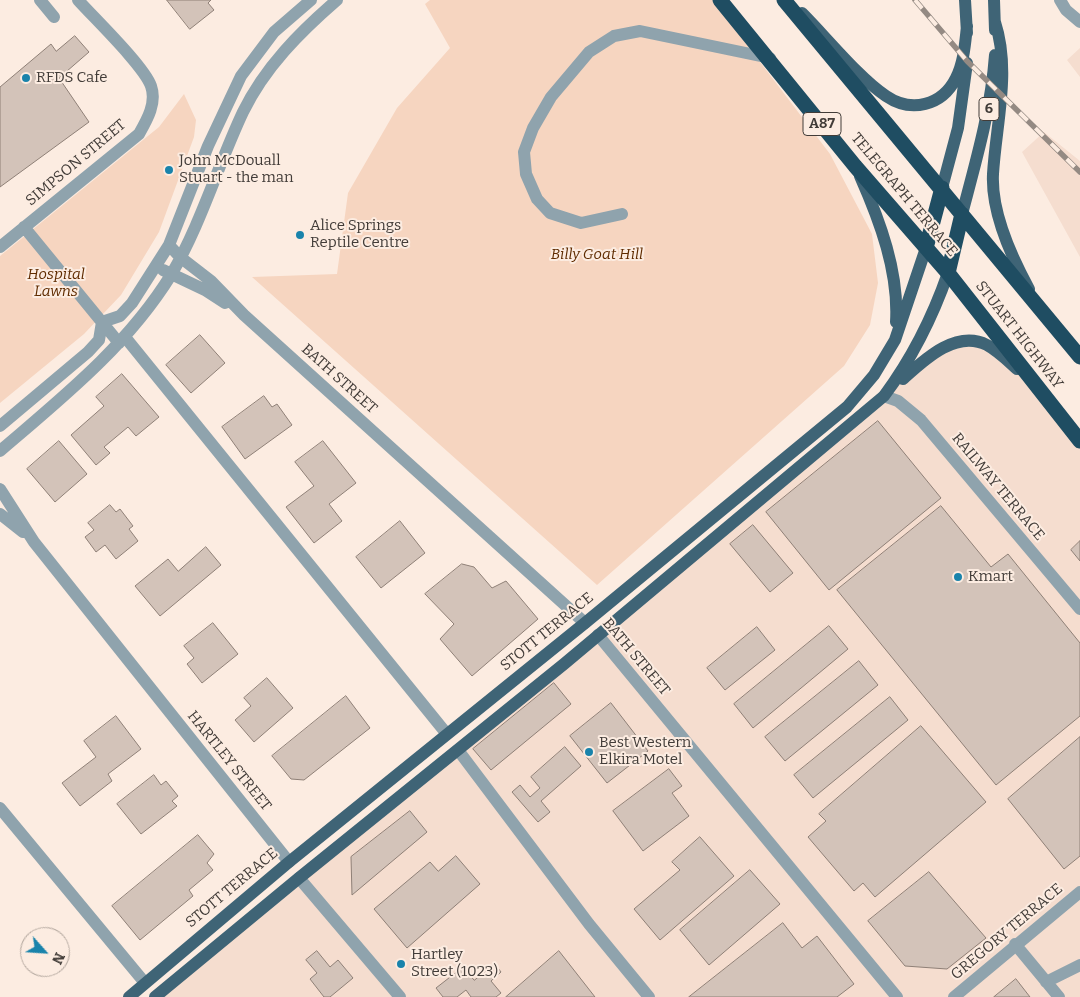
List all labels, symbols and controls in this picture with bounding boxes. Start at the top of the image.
place label: RFDS Cafe [36,69,107,87]
marker: RFDS Cafe [20,72,32,84]
road number: 6 [979,98,999,120]
road number: A87 [803,112,841,136]
street label: SIMPSON STREET [22,116,130,210]
street label: TELEGRAPH TERRACE [847,129,961,261]
place label: John McDouall Stuart - the man [179,152,293,187]
marker: John McDouall Stuart - the man [163,164,175,176]
place label: Alice Springs Reptile Centre [310,217,409,252]
marker: Alice Springs Reptile Centre [294,229,306,241]
park label: Billy Goat Hill [551,246,643,264]
park label: Hospital Lawns [27,266,85,301]
street label: STUART HIGHWAY [971,278,1067,392]
street label: BATH STREET [298,340,380,418]
street label: RAILWAY TERRACE [948,430,1048,544]
place label: Kmart [968,568,1013,586]
marker: Kmart [952,571,964,583]
street label: STOTT TERRACE [497,589,597,675]
street label: BATH STREET [598,615,674,699]
street label: HARTLEY STREET [183,707,275,815]
place label: Best Western Elkira Motel [599,734,691,769]
marker: Best Western Elkira Motel [583,746,595,758]
street label: STOTT TERRACE [182,844,282,932]
street label: GREGORY TERRACE [947,880,1067,984]
north arrow [20,927,70,977]
place label: Hartley Street (1023) [411,946,498,981]
text: N [48,950,68,967]
marker: Hartley Street (1023) [395,958,407,970]

